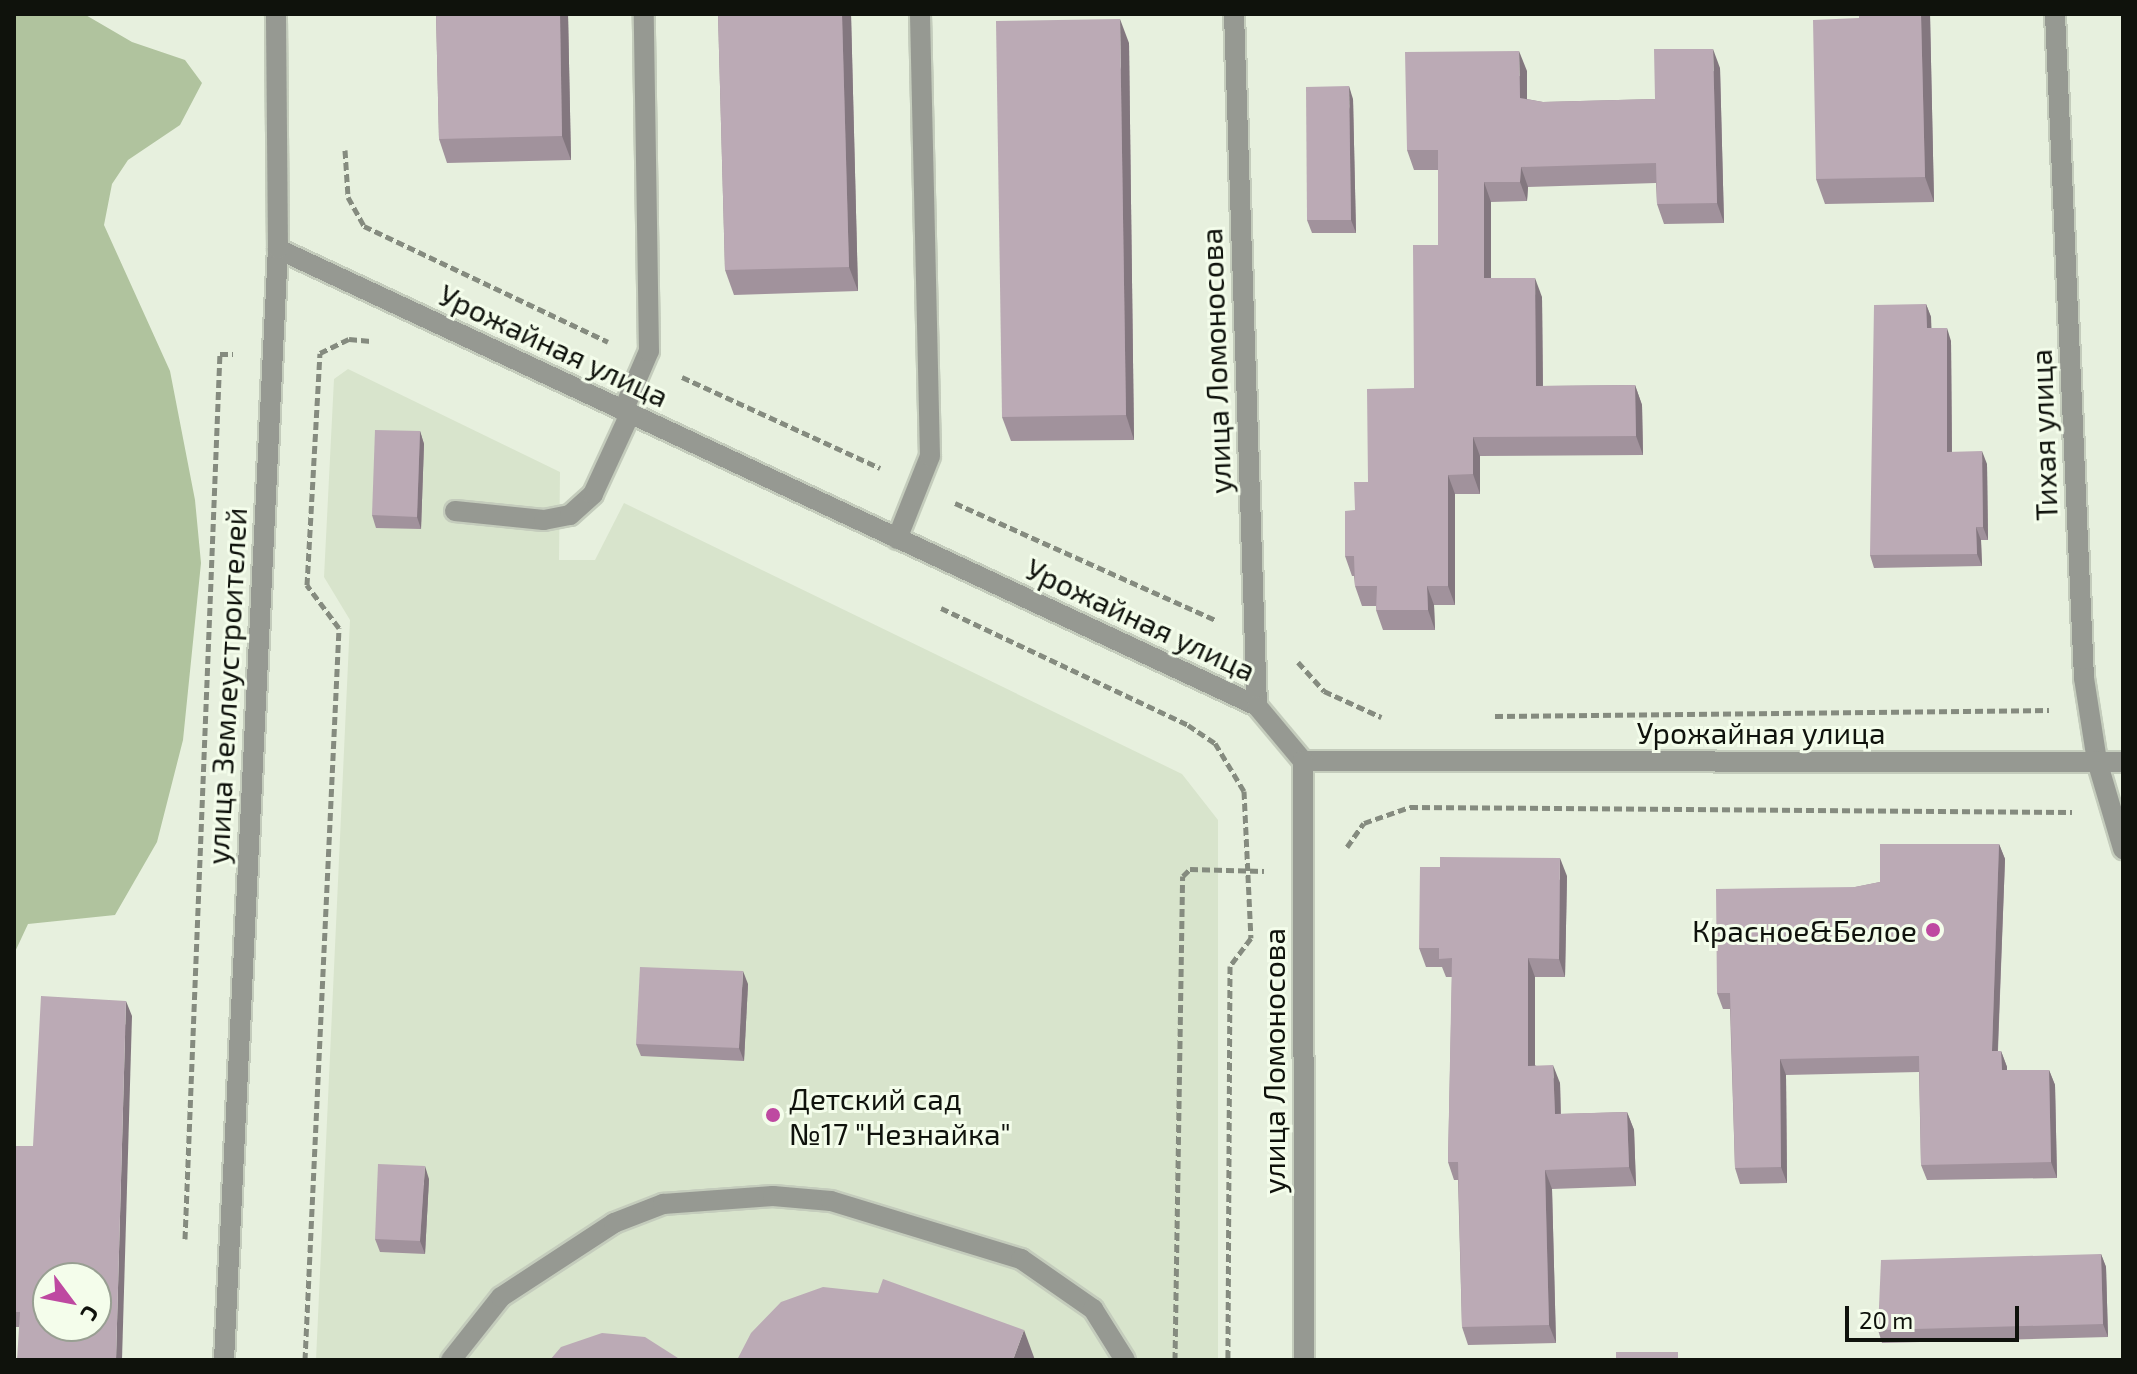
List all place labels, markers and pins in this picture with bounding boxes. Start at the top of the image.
place label: Красное&Белое [1692,912,1917,948]
marker: Красное&Белое [1924,921,1942,939]
place label: Детский сад №17 "Незнайка" [789,1080,1011,1150]
marker: Детский сад №17 "Незнайка" [764,1106,782,1124]

